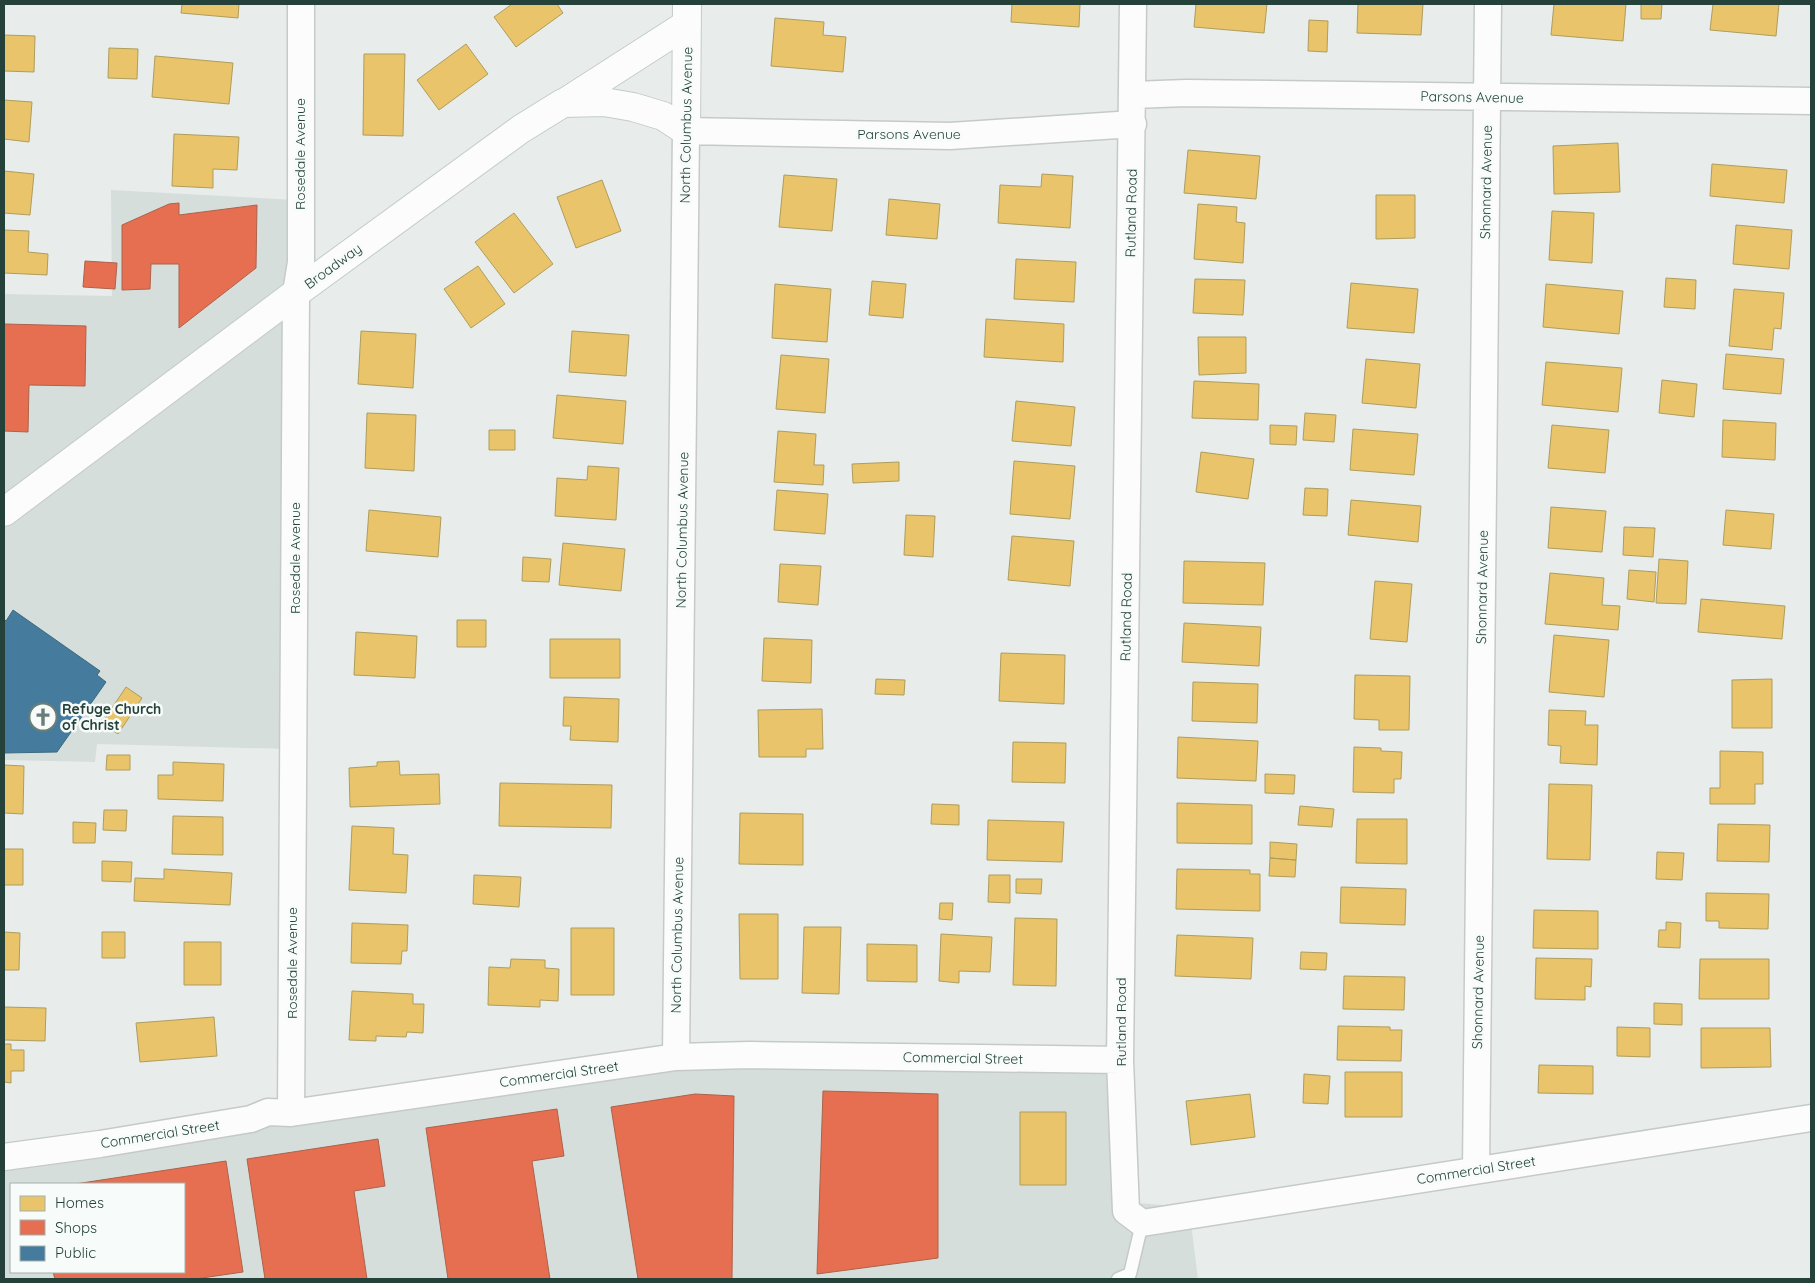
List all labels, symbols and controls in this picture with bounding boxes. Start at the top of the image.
street label: North Columbus Avenue [676,46,696,204]
street label: Parsons Avenue [1420,87,1524,107]
street label: Rosedale Avenue [291,98,309,210]
street label: Parsons Avenue [857,125,961,143]
street label: Shonnard Avenue [1476,125,1496,239]
street label: Rutland Road [1121,168,1141,258]
street label: Broadway [301,239,365,293]
street label: North Columbus Avenue [672,451,692,609]
street label: Rosedale Avenue [286,502,304,614]
street label: Shonnard Avenue [1472,530,1492,644]
street label: Rutland Road [1116,572,1136,662]
place label: Refuge Church of Christ [62,700,161,734]
church icon: Refuge Church of Christ [28,702,58,732]
street label: North Columbus Avenue [667,856,687,1014]
street label: Rosedale Avenue [283,907,301,1019]
street label: Shonnard Avenue [1468,935,1488,1049]
street label: Rutland Road [1112,978,1130,1066]
street label: Commercial Street [903,1048,1023,1068]
street label: Commercial Street [498,1057,620,1091]
street label: Commercial Street [99,1116,221,1152]
street label: Commercial Street [1415,1152,1537,1188]
legend [10,1183,185,1273]
text: Homes [55,1193,104,1212]
text: Shops [55,1218,97,1237]
text: Public [55,1243,96,1262]

